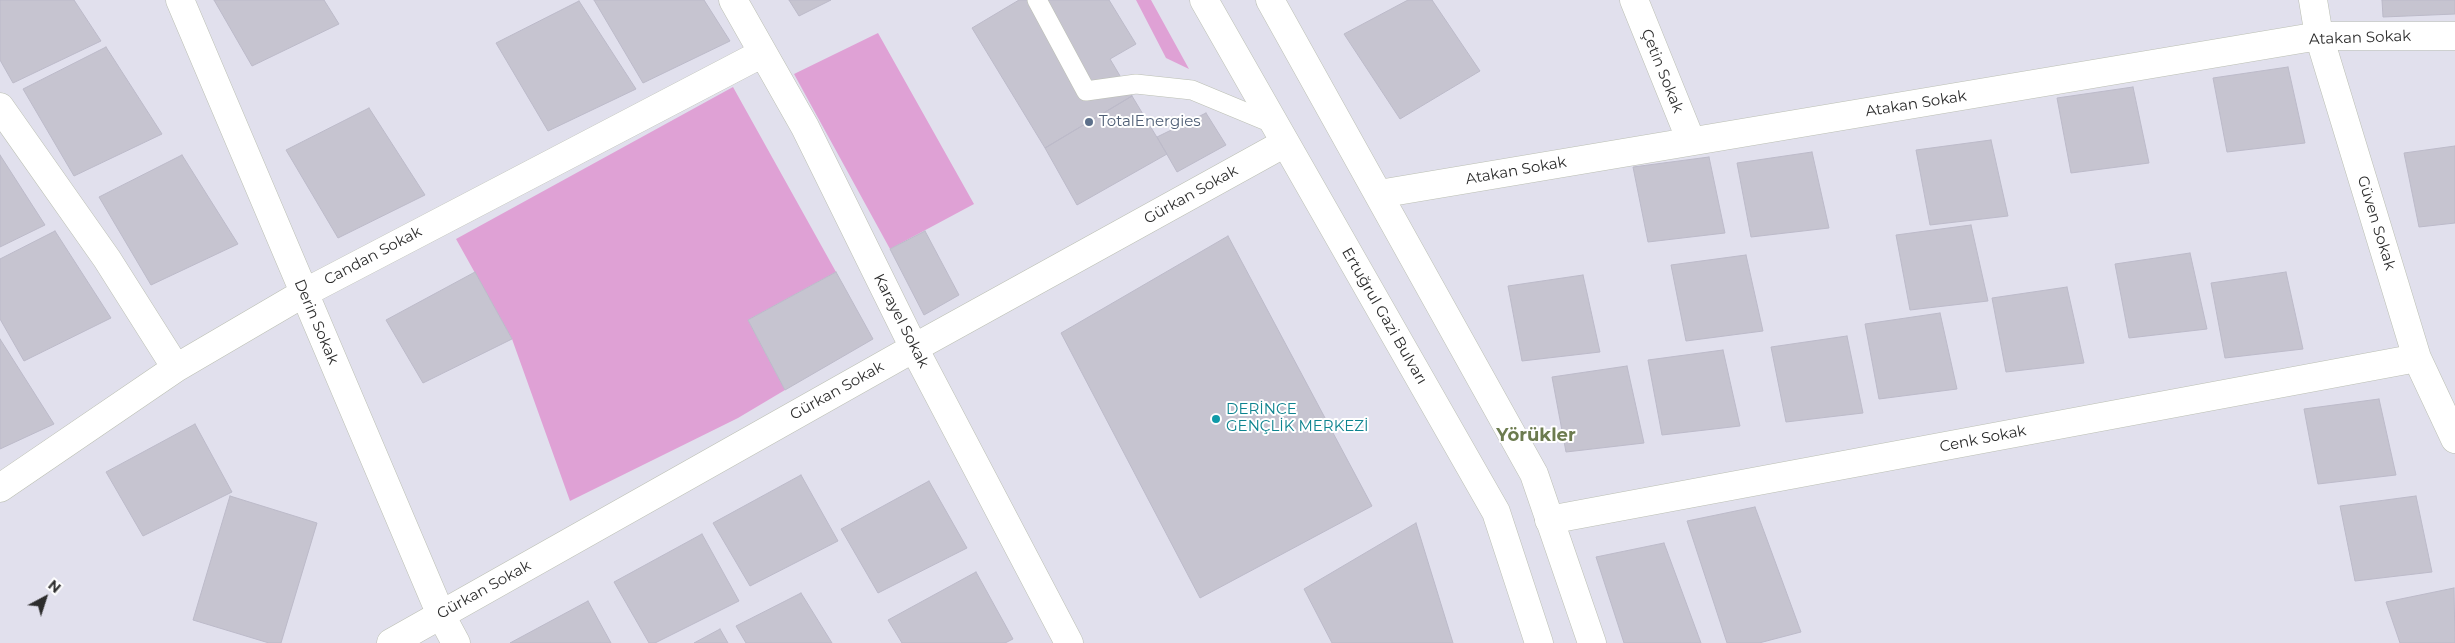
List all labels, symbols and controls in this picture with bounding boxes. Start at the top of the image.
street label: Çetin Sokak [1637,26,1687,116]
street label: Atakan Sokak [2309,27,2411,49]
street label: Atakan Sokak [1864,87,1968,121]
place label: TotalEnergies [1099,113,1201,131]
marker: TotalEnergies [1083,116,1095,128]
street label: Atakan Sokak [1464,153,1568,189]
street label: Gürkan Sokak [1141,162,1241,228]
street label: Güven Sokak [2353,174,2399,272]
street label: Candan Sokak [321,223,425,289]
street label: Ertuğrul Gazi Bulvarı [1337,244,1431,388]
street label: Karayel Sokak [869,271,933,371]
street label: Derin Sokak [290,277,342,367]
street label: Gürkan Sokak [787,358,887,424]
place label: DERİNCE GENÇLİK MERKEZİ [1226,401,1369,436]
marker: DERİNCE GENÇLİK MERKEZİ [1210,413,1222,425]
street label: Cenk Sokak [1938,422,2028,456]
district label: Yörükler [1496,425,1576,447]
street label: Gürkan Sokak [434,557,534,623]
north arrow [20,573,70,623]
text: N [45,576,65,597]

